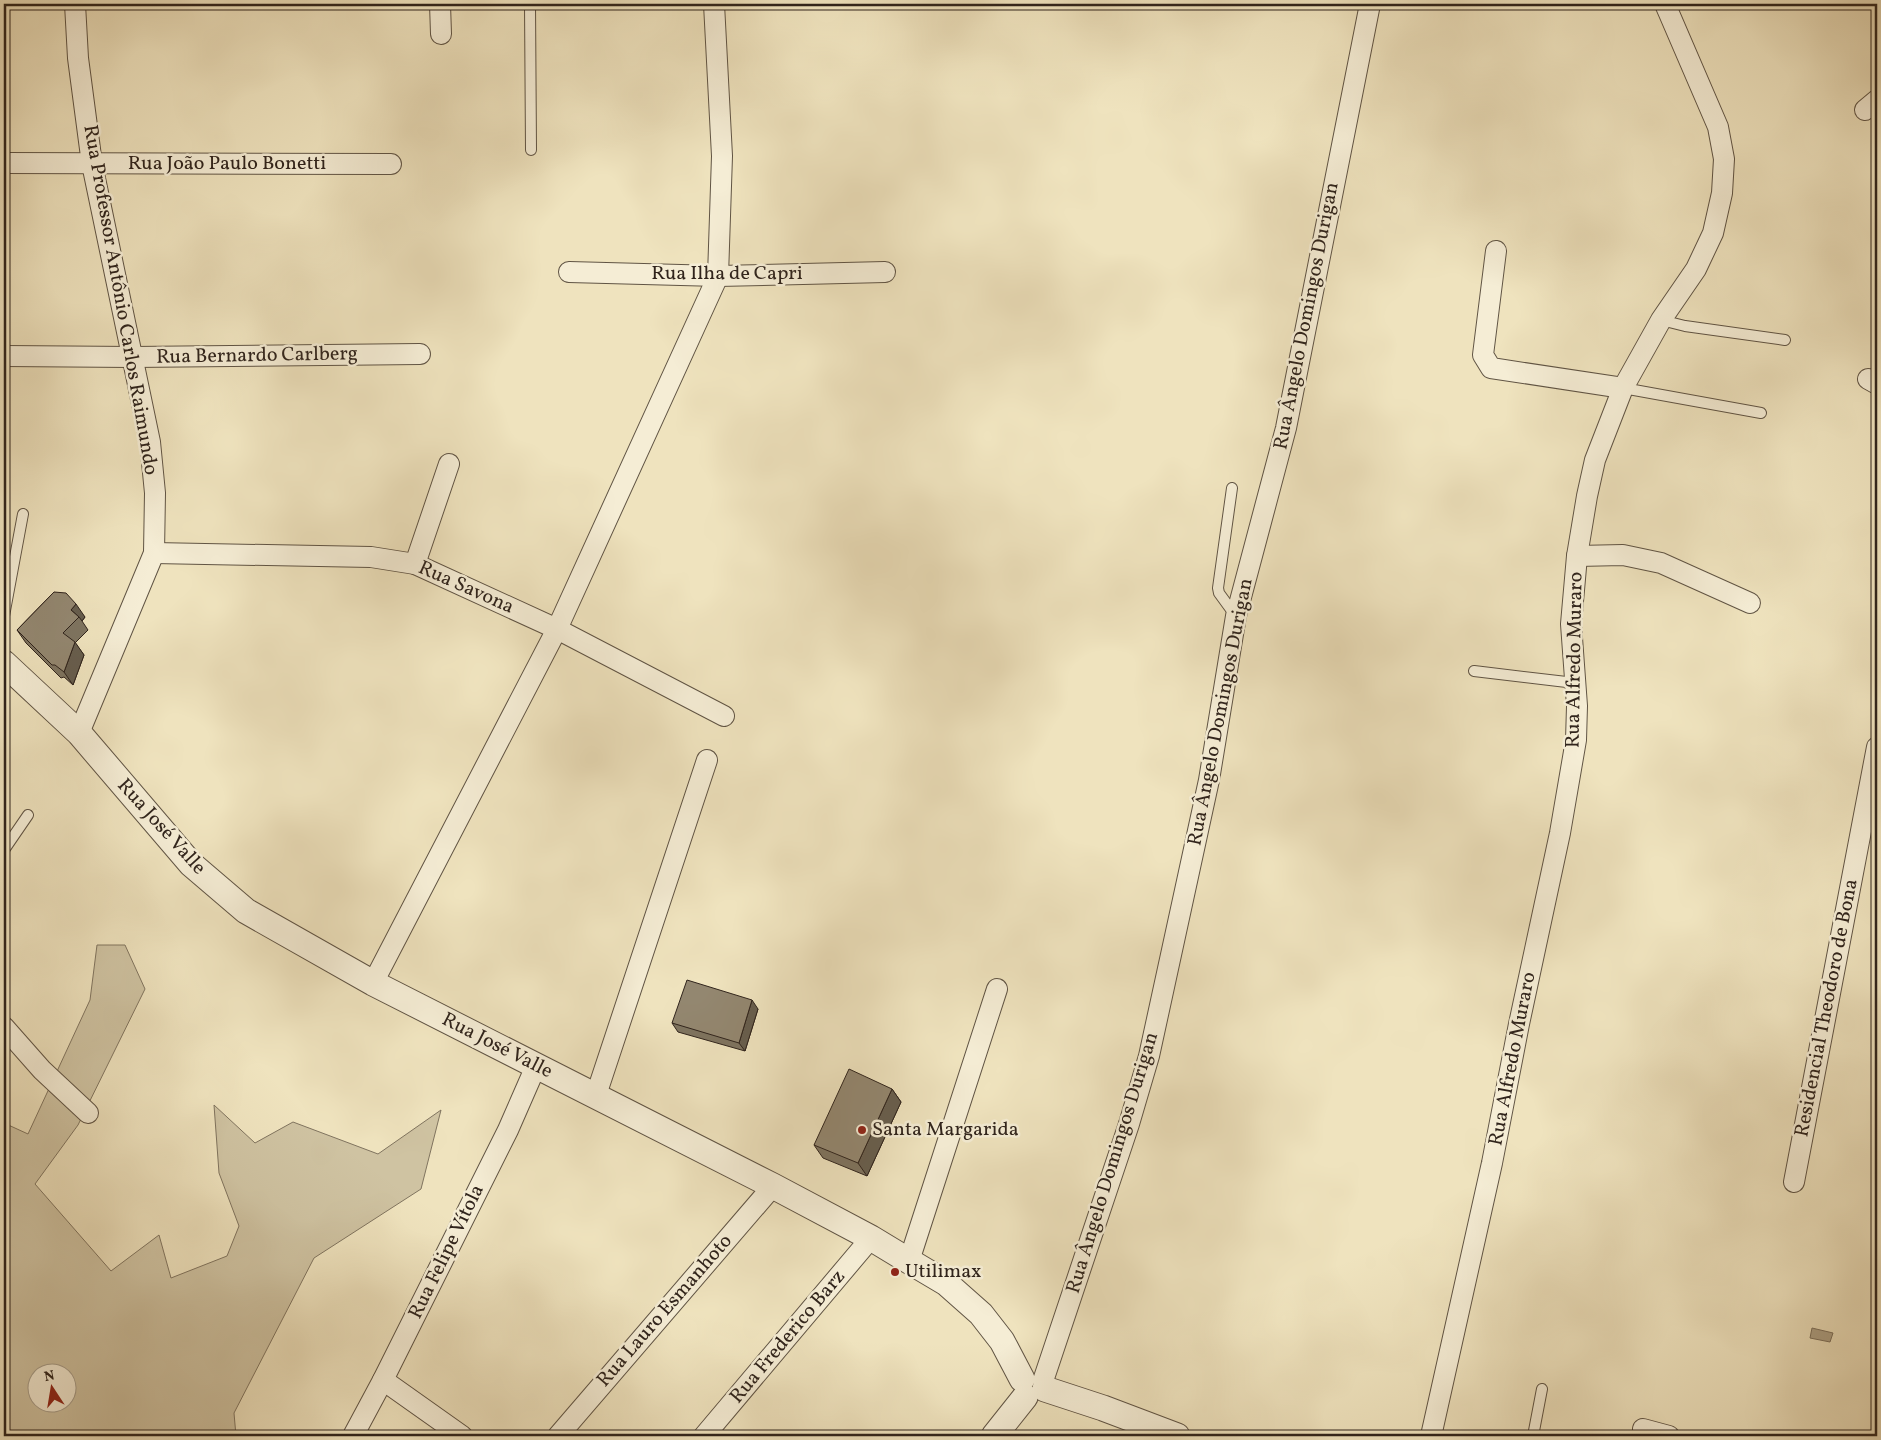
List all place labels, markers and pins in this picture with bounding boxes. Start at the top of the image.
place label: Santa Margarida [872,1116,1019,1144]
marker: Santa Margarida [856,1124,868,1136]
place label: Utilimax [905,1258,981,1286]
marker: Utilimax [889,1266,901,1278]

